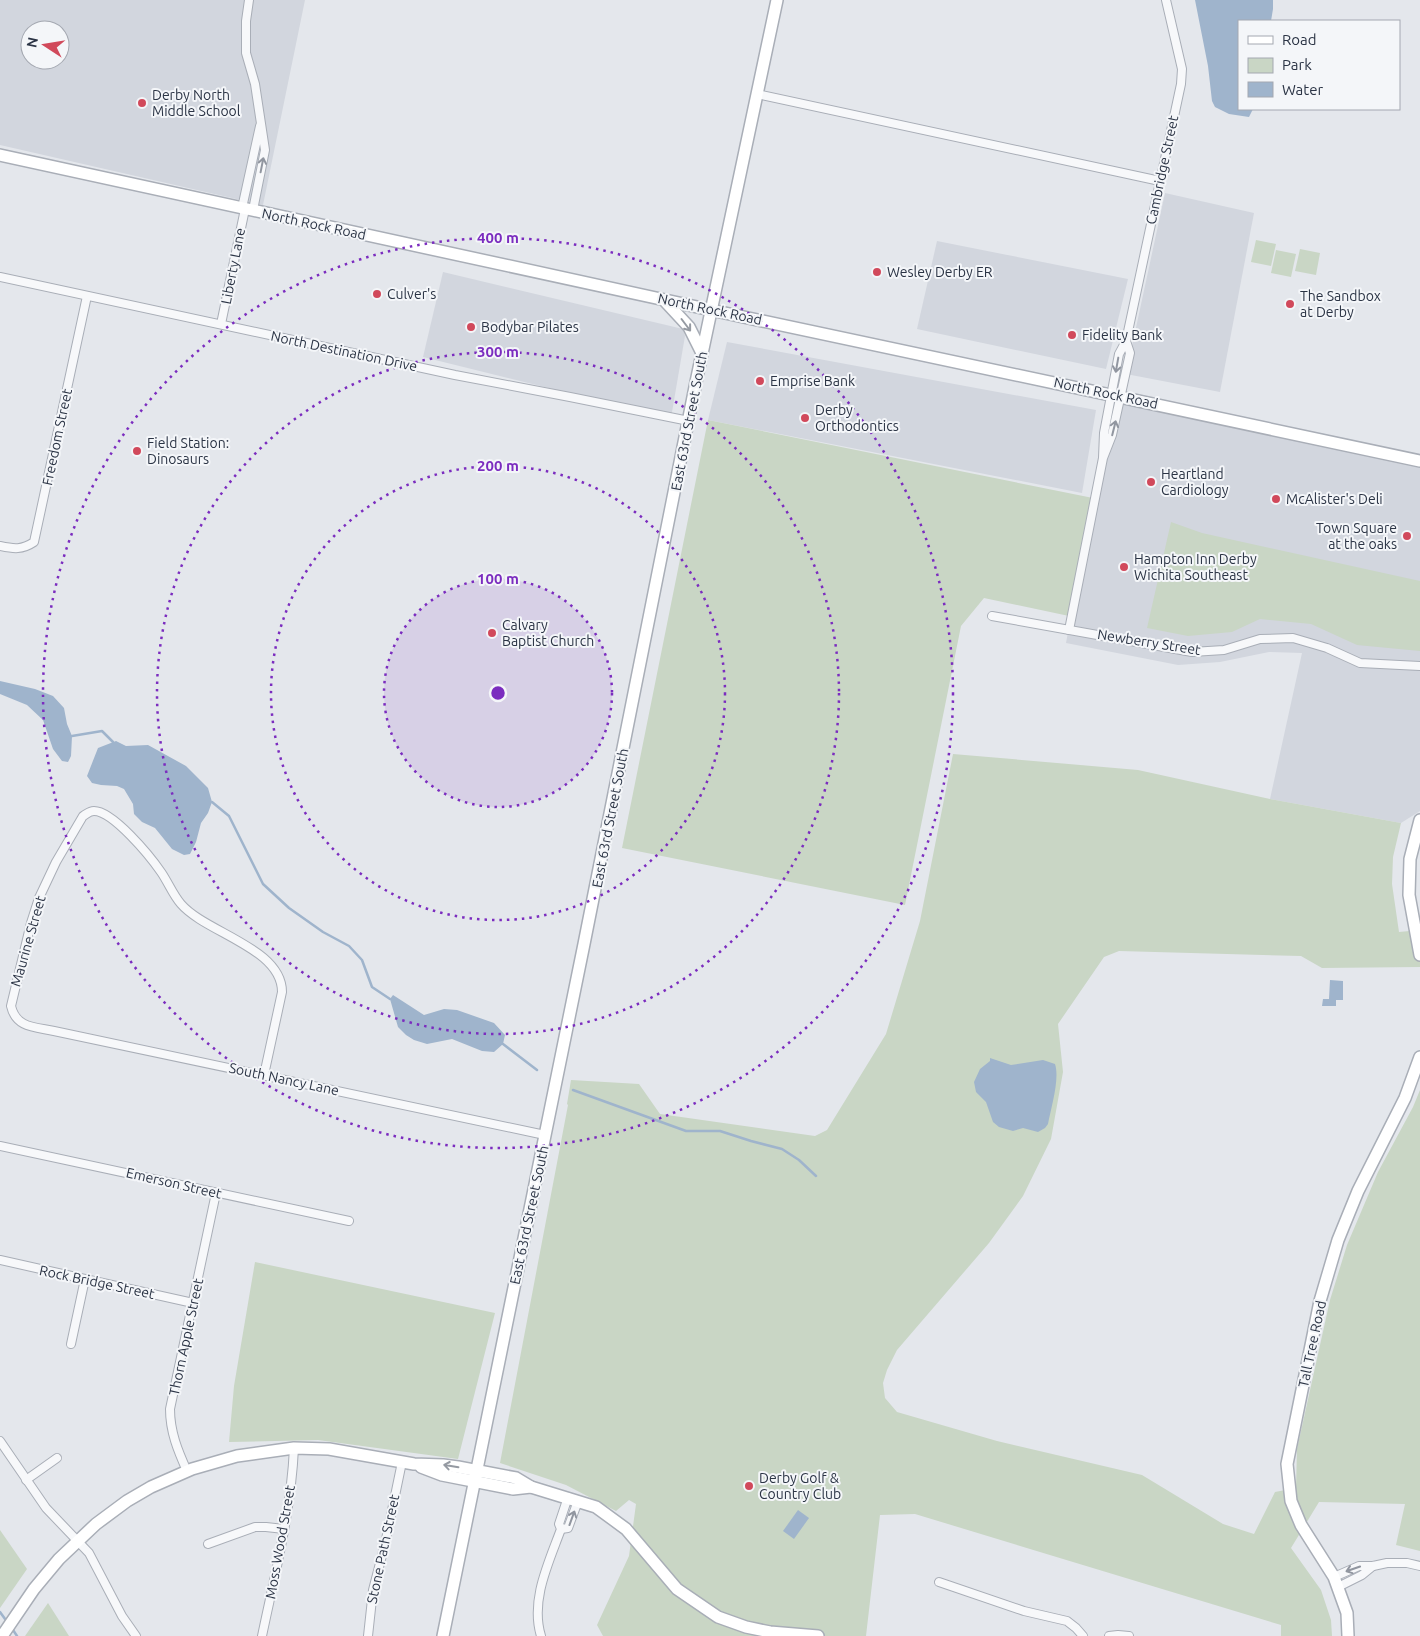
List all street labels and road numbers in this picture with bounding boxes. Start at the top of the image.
street label: Cambridge Street [1143,114,1181,226]
street label: North Rock Road [260,205,368,243]
street label: Liberty Lane [218,227,248,305]
street label: North Rock Road [656,290,764,328]
street label: North Destination Drive [269,328,419,374]
street label: East 63rd Street South [668,350,710,492]
street label: North Rock Road [1052,374,1160,412]
street label: Freedom Street [39,387,75,487]
street label: Newberry Street [1096,626,1202,658]
street label: East 63rd Street South [589,747,631,889]
street label: Maurine Street [7,893,49,988]
street label: South Nancy Lane [228,1060,340,1098]
street label: East 63rd Street South [506,1144,552,1286]
street label: Emerson Street [125,1164,224,1202]
street label: Rock Bridge Street [38,1262,157,1302]
street label: Thorn Apple Street [166,1276,206,1397]
street label: Tall Tree Road [1295,1299,1329,1389]
street label: Moss Wood Street [262,1483,298,1600]
street label: Stone Path Street [364,1492,402,1605]

